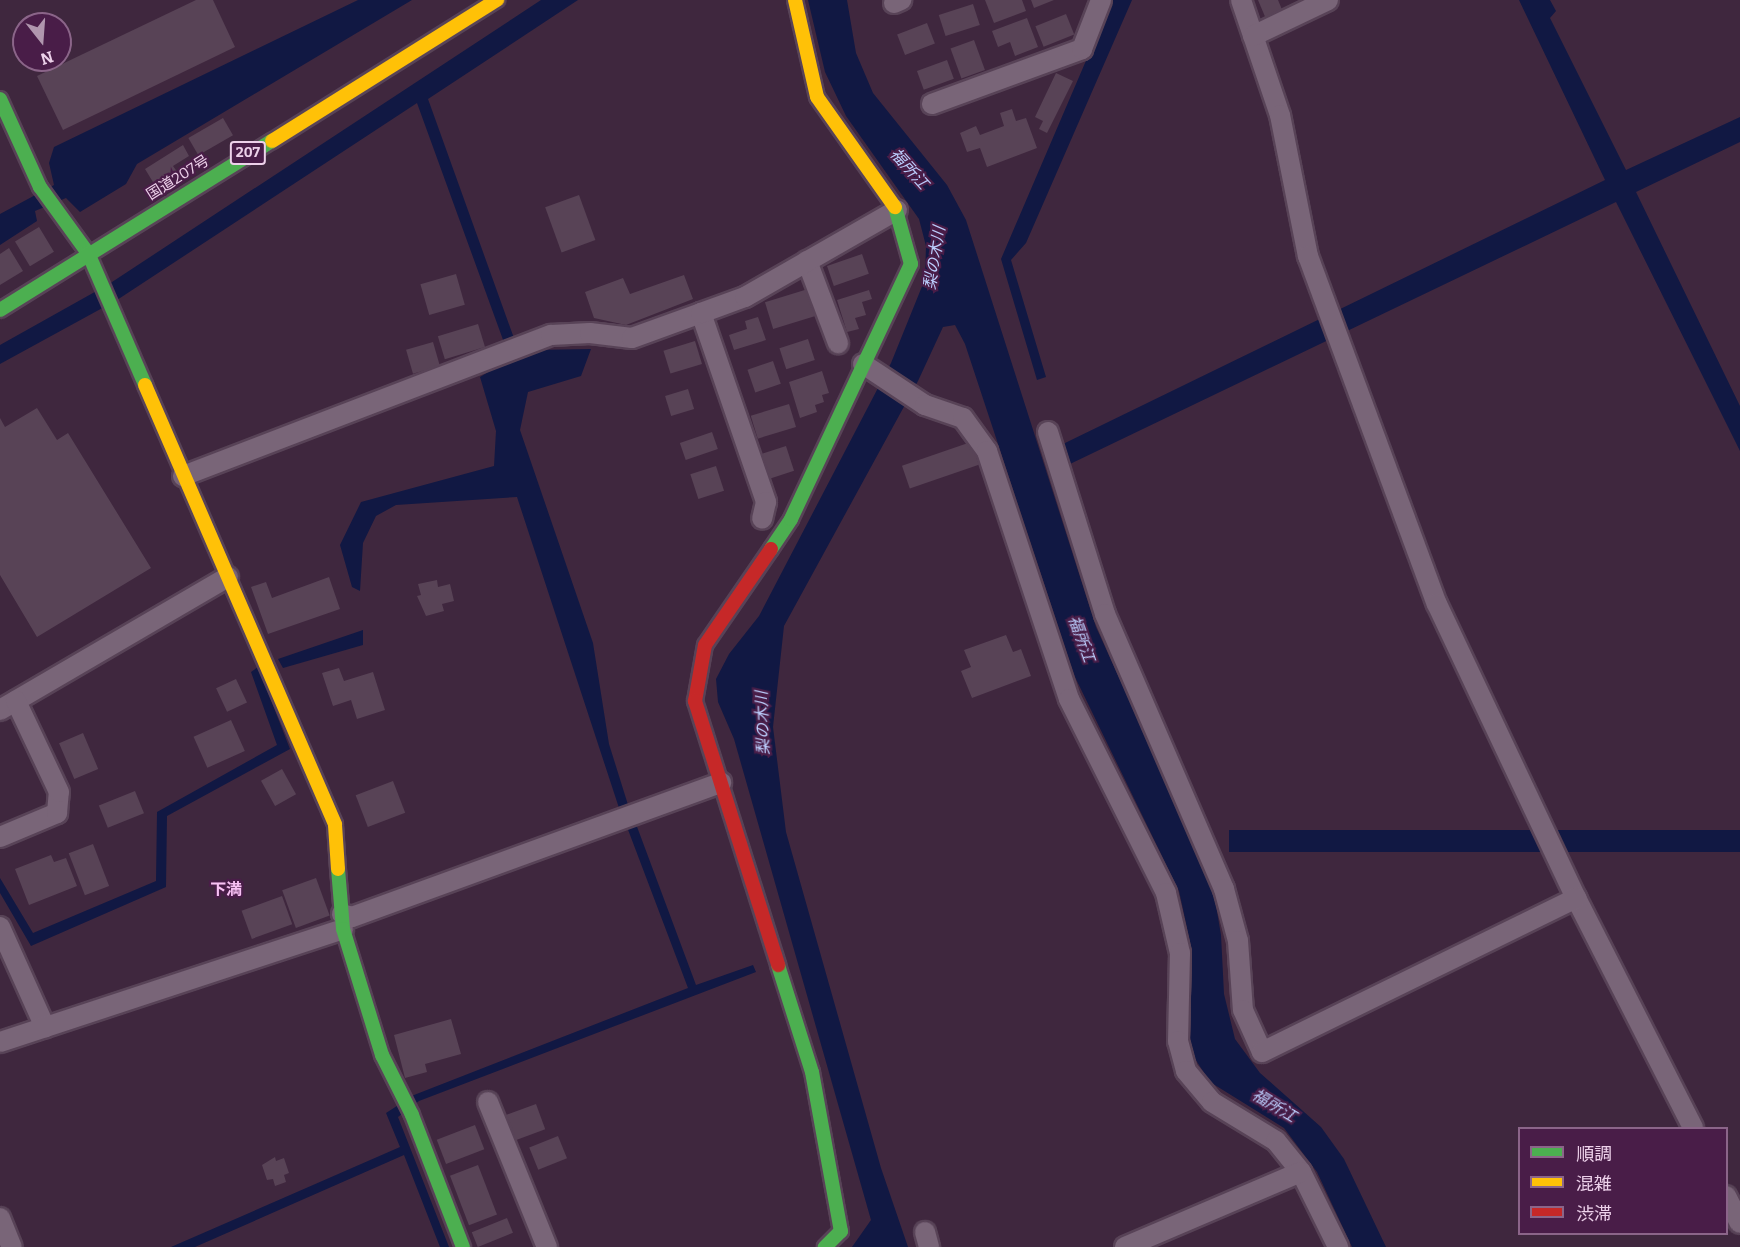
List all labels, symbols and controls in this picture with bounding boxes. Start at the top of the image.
north arrow [12,12,72,72]
text: N [38,47,56,69]
road number: 207 [228,142,268,164]
water label: 福所江 [886,145,932,193]
street label: 国道207号 [143,152,213,204]
water label: 梨の木川 [921,225,949,291]
water label: 福所江 [1064,613,1098,665]
water label: 梨の木川 [752,691,774,755]
district label: 下満 [210,880,242,900]
water label: 福所江 [1248,1085,1300,1127]
legend [1518,1127,1728,1235]
text: 順調 [1576,1143,1612,1165]
text: 混雑 [1576,1173,1612,1195]
text: 渋滞 [1576,1203,1612,1225]

